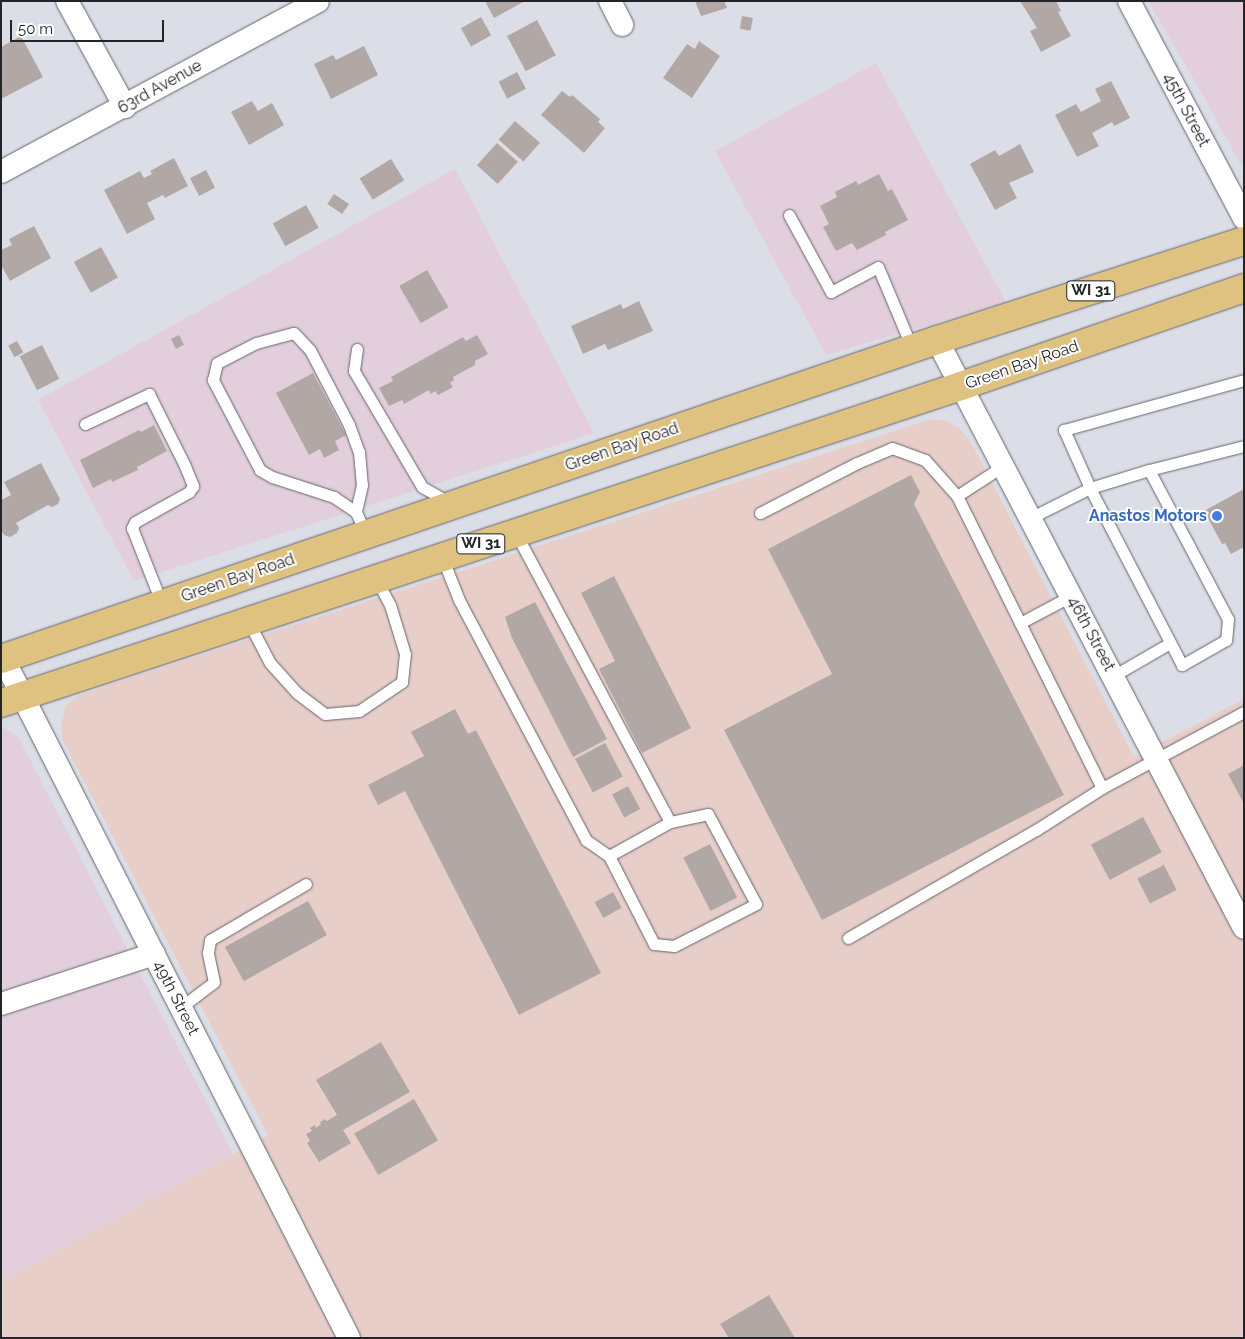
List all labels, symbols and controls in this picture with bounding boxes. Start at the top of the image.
scale bar [12,10,166,42]
text: 50 m [18,20,53,38]
street label: 63rd Avenue [114,56,206,118]
street label: 45th Street [1159,70,1213,150]
road number: WI 31 [1066,278,1116,304]
street label: Green Bay Road [962,337,1082,393]
street label: Green Bay Road [562,419,682,475]
place label: Anastos Motors [1089,506,1207,526]
marker: Anastos Motors [1211,510,1223,522]
road number: WI 31 [456,532,506,556]
street label: Green Bay Road [178,550,298,606]
street label: 46th Street [1063,594,1119,674]
street label: 49th Street [149,957,203,1039]

